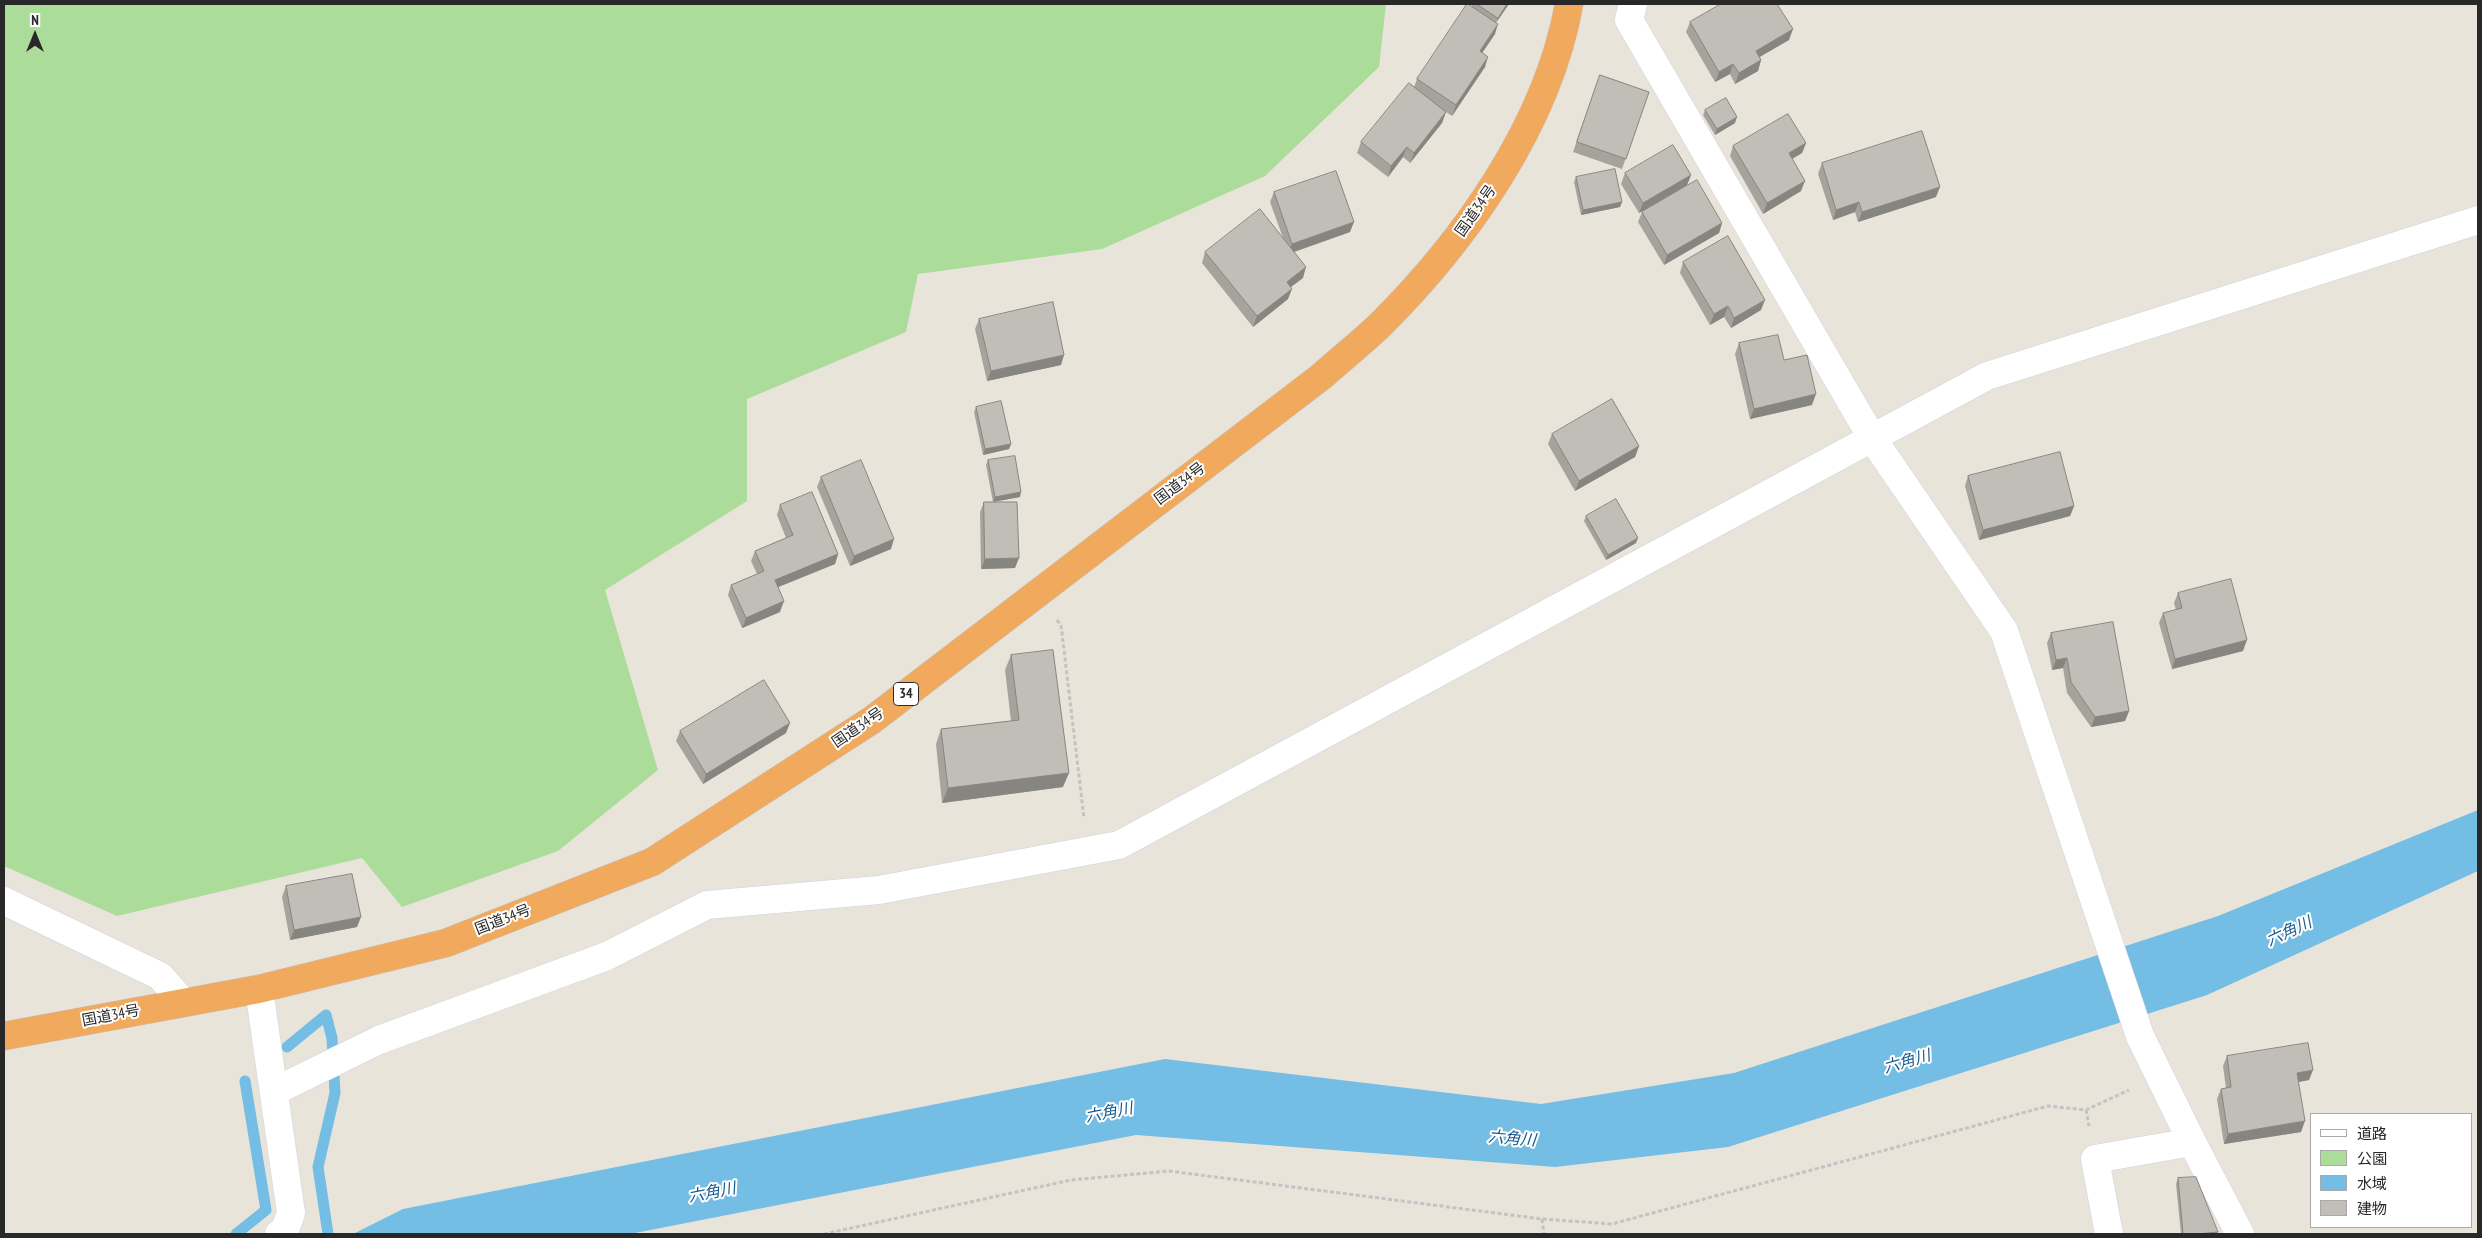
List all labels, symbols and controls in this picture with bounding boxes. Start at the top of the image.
north arrow [10,10,60,60]
text: N [31,11,39,29]
street label: 国道34号 [1452,182,1500,240]
street label: 国道34号 [1151,459,1209,509]
road number: 34 [894,682,918,706]
street label: 国道34号 [829,704,887,752]
street label: 国道34号 [472,901,534,939]
water label: 六角川 [2263,913,2315,951]
street label: 国道34号 [81,1002,141,1030]
water label: 六角川 [1881,1046,1933,1078]
water label: 六角川 [1084,1099,1134,1127]
legend [2310,1113,2472,1228]
text: 道路 [2357,1124,2387,1143]
water label: 六角川 [1487,1127,1537,1151]
text: 公園 [2357,1149,2387,1168]
text: 水域 [2357,1174,2387,1193]
water label: 六角川 [687,1179,737,1207]
text: 建物 [2357,1199,2387,1218]

